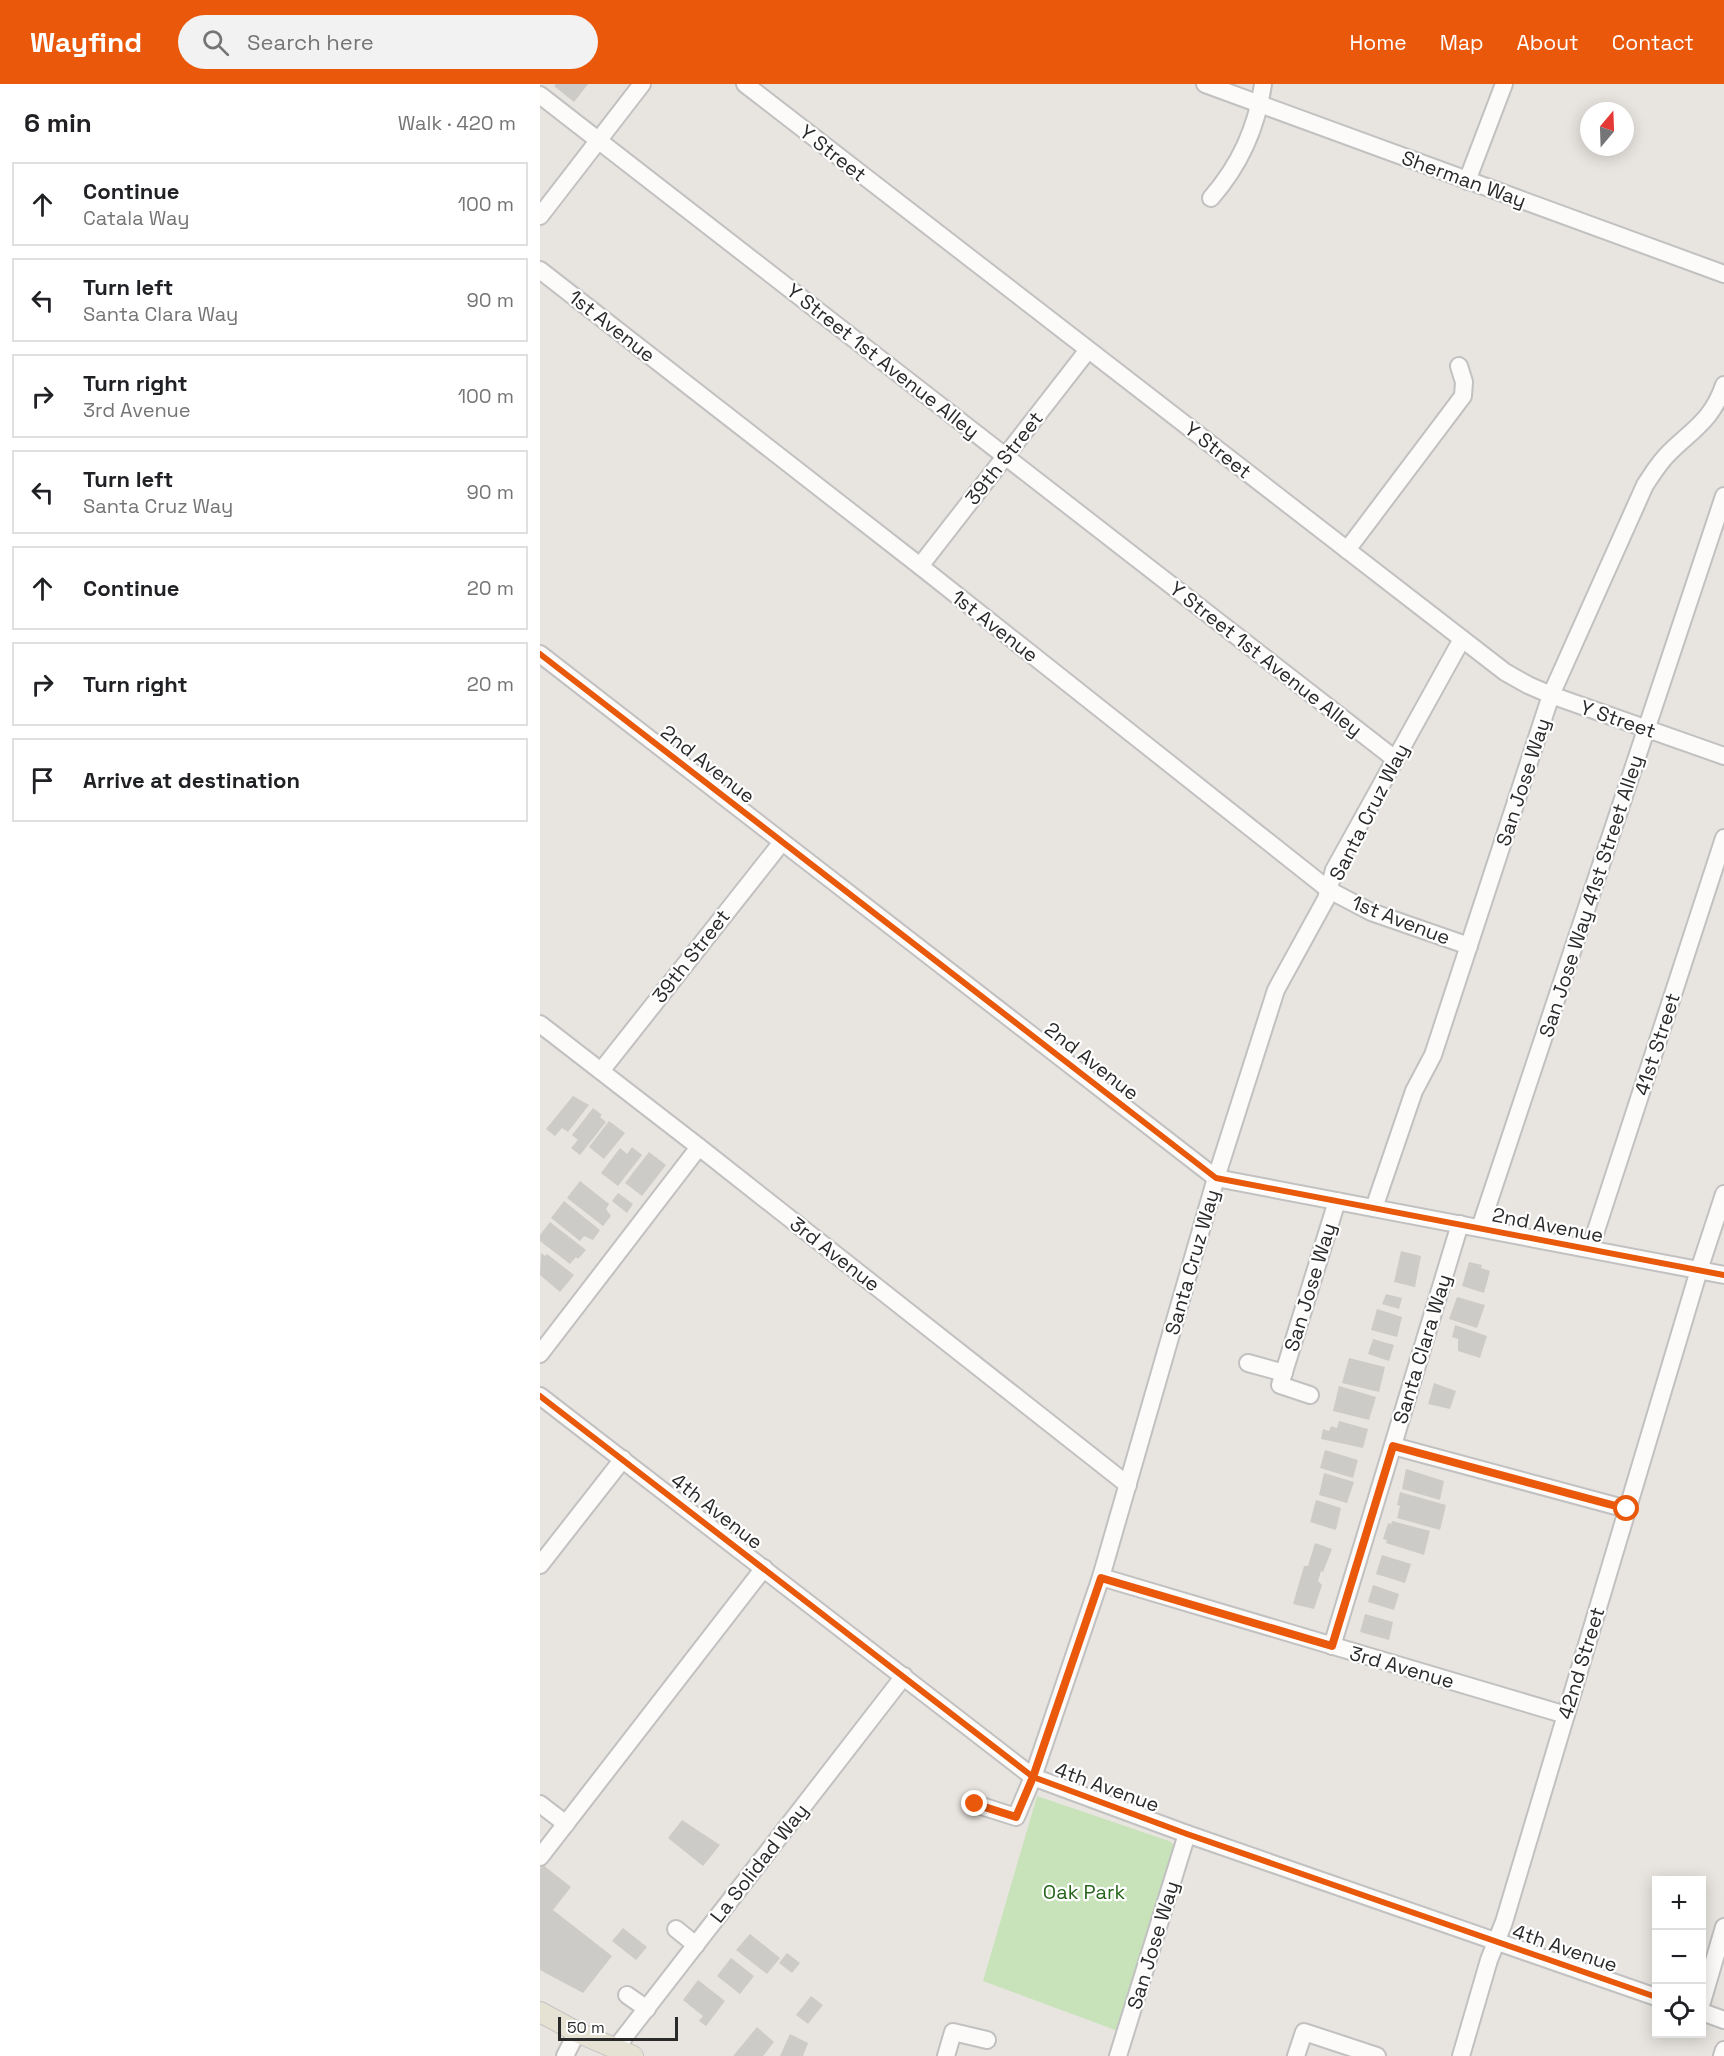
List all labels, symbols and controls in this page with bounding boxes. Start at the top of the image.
search box [178,15,598,69]
text: Wayfind [30,24,142,60]
icon: search [199,26,232,59]
text: Search here [247,28,374,56]
text: Home [1349,29,1407,56]
text: Map [1440,29,1484,56]
text: About [1517,29,1579,56]
text: Contact [1612,29,1694,56]
north arrow [1580,102,1634,156]
text: 6 min [24,106,92,140]
text: Walk · 420 m [398,110,516,136]
street label: Y Street [794,119,872,187]
street label: Sherman Way [1398,144,1530,214]
text: Continue [83,177,179,205]
icon: ahead [26,188,59,221]
text: 100 m [458,191,514,217]
text: Catala Way [83,205,190,231]
text: Turn left [83,273,173,301]
street label: Y Street 1st Avenue Alley [781,277,985,445]
icon: left [26,284,59,317]
street label: 1st Avenue [563,284,661,368]
text: 90 m [467,287,514,313]
text: Santa Clara Way [83,301,238,327]
text: Turn right [83,369,188,397]
icon: right [26,380,59,413]
text: 100 m [458,383,514,409]
text: 3rd Avenue [83,397,191,423]
street label: 39th Street [959,406,1049,510]
street label: Y Street [1179,416,1257,484]
text: Turn left [83,465,173,493]
icon: left [26,476,59,509]
text: 90 m [467,479,514,505]
text: Santa Cruz Way [83,493,233,519]
icon: ahead [26,572,59,605]
text: Continue [83,574,179,602]
text: 20 m [467,575,514,601]
street label: Y Street 1st Avenue Alley [1164,575,1368,743]
street label: 1st Avenue [946,584,1044,668]
icon: right [26,668,59,701]
text: Turn right [83,670,188,698]
text: 20 m [467,671,514,697]
street label: Y Street [1577,694,1659,744]
street label: San Jose Way [1490,715,1556,849]
street label: 2nd Avenue [656,719,760,809]
street label: Santa Cruz Way [1323,739,1415,885]
street label: San Jose Way 41st Street Alley [1533,751,1649,1041]
icon: arrive [26,764,59,797]
text: Arrive at destination [83,766,300,794]
street label: 1st Avenue [1348,889,1454,951]
street label: 39th Street [646,904,736,1008]
street label: 41st Street [1628,990,1686,1098]
street label: 2nd Avenue [1040,1016,1144,1106]
street label: Santa Cruz Way [1159,1186,1225,1338]
street label: 2nd Avenue [1490,1201,1606,1249]
street label: 3rd Avenue [785,1211,885,1297]
street label: San Jose Way [1278,1220,1342,1354]
street label: Santa Clara Way [1387,1271,1457,1427]
street label: 4th Avenue [666,1467,768,1555]
route start [1613,1495,1639,1521]
street label: 42nd Street [1552,1604,1610,1722]
street label: 3rd Avenue [1347,1640,1457,1694]
street label: 4th Avenue [1051,1756,1163,1818]
route end [961,1790,987,1816]
street label: La Solidad Way [704,1798,814,1928]
map controls [1652,1876,1706,2038]
button: + [1652,1876,1706,1930]
street label: San Jose Way [1121,1878,1185,2012]
park label: Oak Park [1043,1879,1125,1905]
street label: 4th Avenue [1509,1918,1621,1978]
button: − [1652,1930,1706,1984]
button: locate [1652,1984,1706,2038]
scale bar [558,2014,678,2042]
text: 50 m [567,2017,605,2038]

